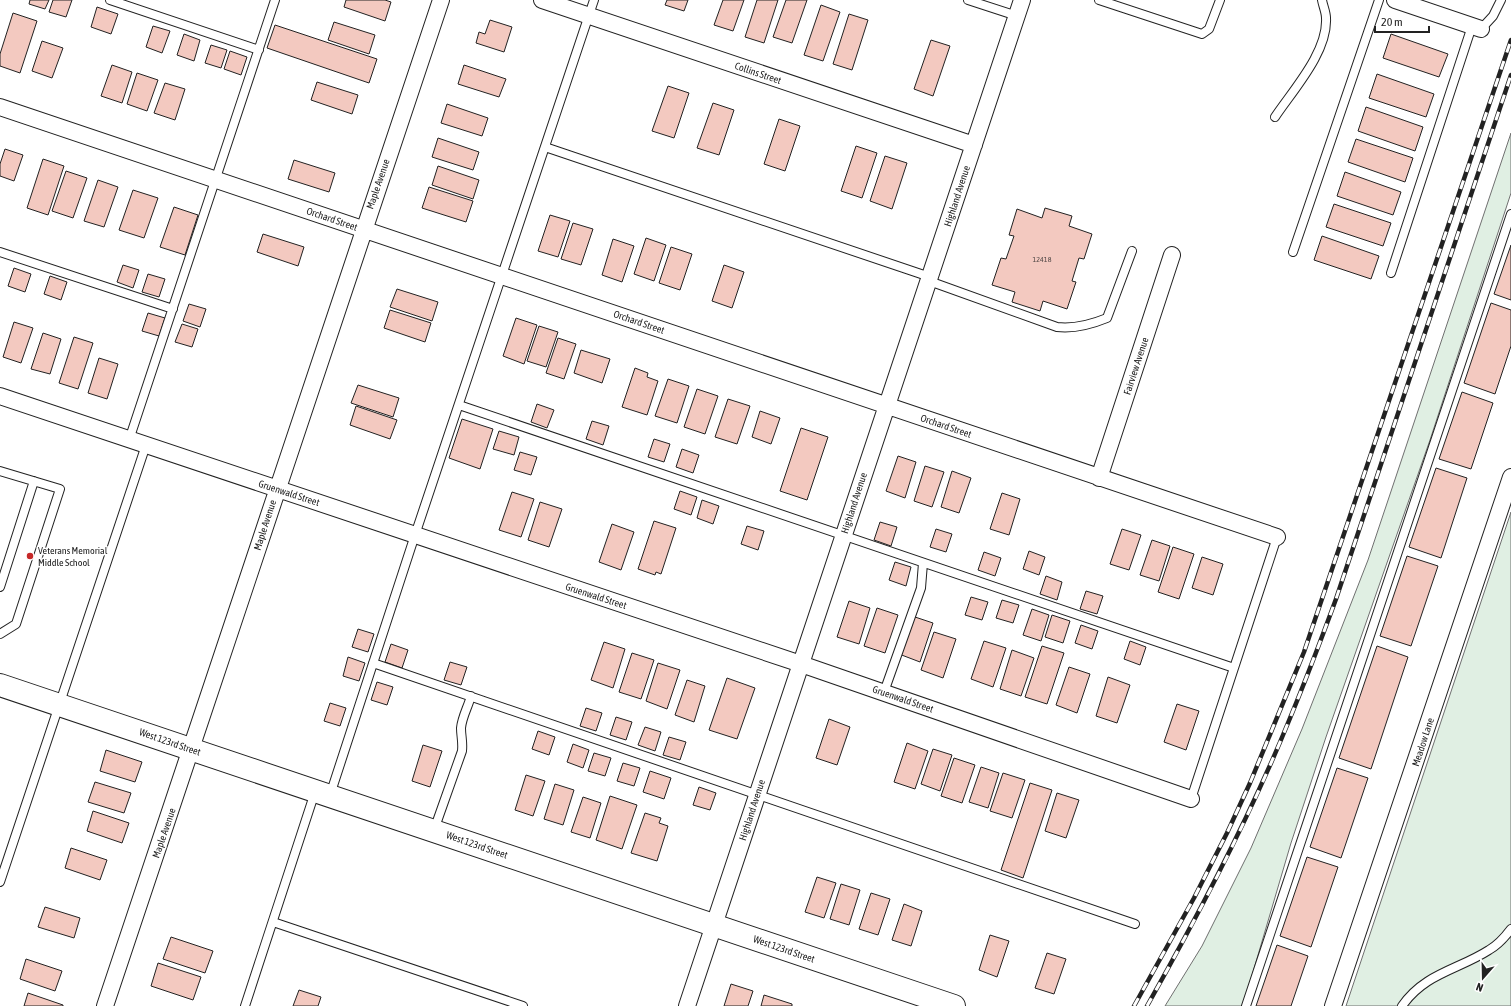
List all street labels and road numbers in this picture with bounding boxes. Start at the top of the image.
street label: Collins Street [733,60,783,86]
street label: Maple Avenue [364,157,392,210]
street label: Highland Avenue [942,164,972,228]
street label: Orchard Street [305,205,359,233]
street label: Orchard Street [612,308,666,336]
street label: Fairview Avenue [1122,336,1151,396]
street label: Orchard Street [919,412,973,440]
street label: Highland Avenue [839,471,869,535]
street label: Gruenwald Street [257,478,321,508]
street label: Maple Avenue [252,498,278,552]
street label: Gruenwald Street [564,581,628,611]
street label: Gruenwald Street [871,683,935,715]
street label: Meadow Lane [1410,716,1436,768]
street label: West 123rd Street [138,726,202,758]
street label: Highland Avenue [737,778,767,842]
street label: Maple Avenue [150,806,178,859]
street label: West 123rd Street [445,829,509,861]
street label: West 123rd Street [752,933,816,965]

